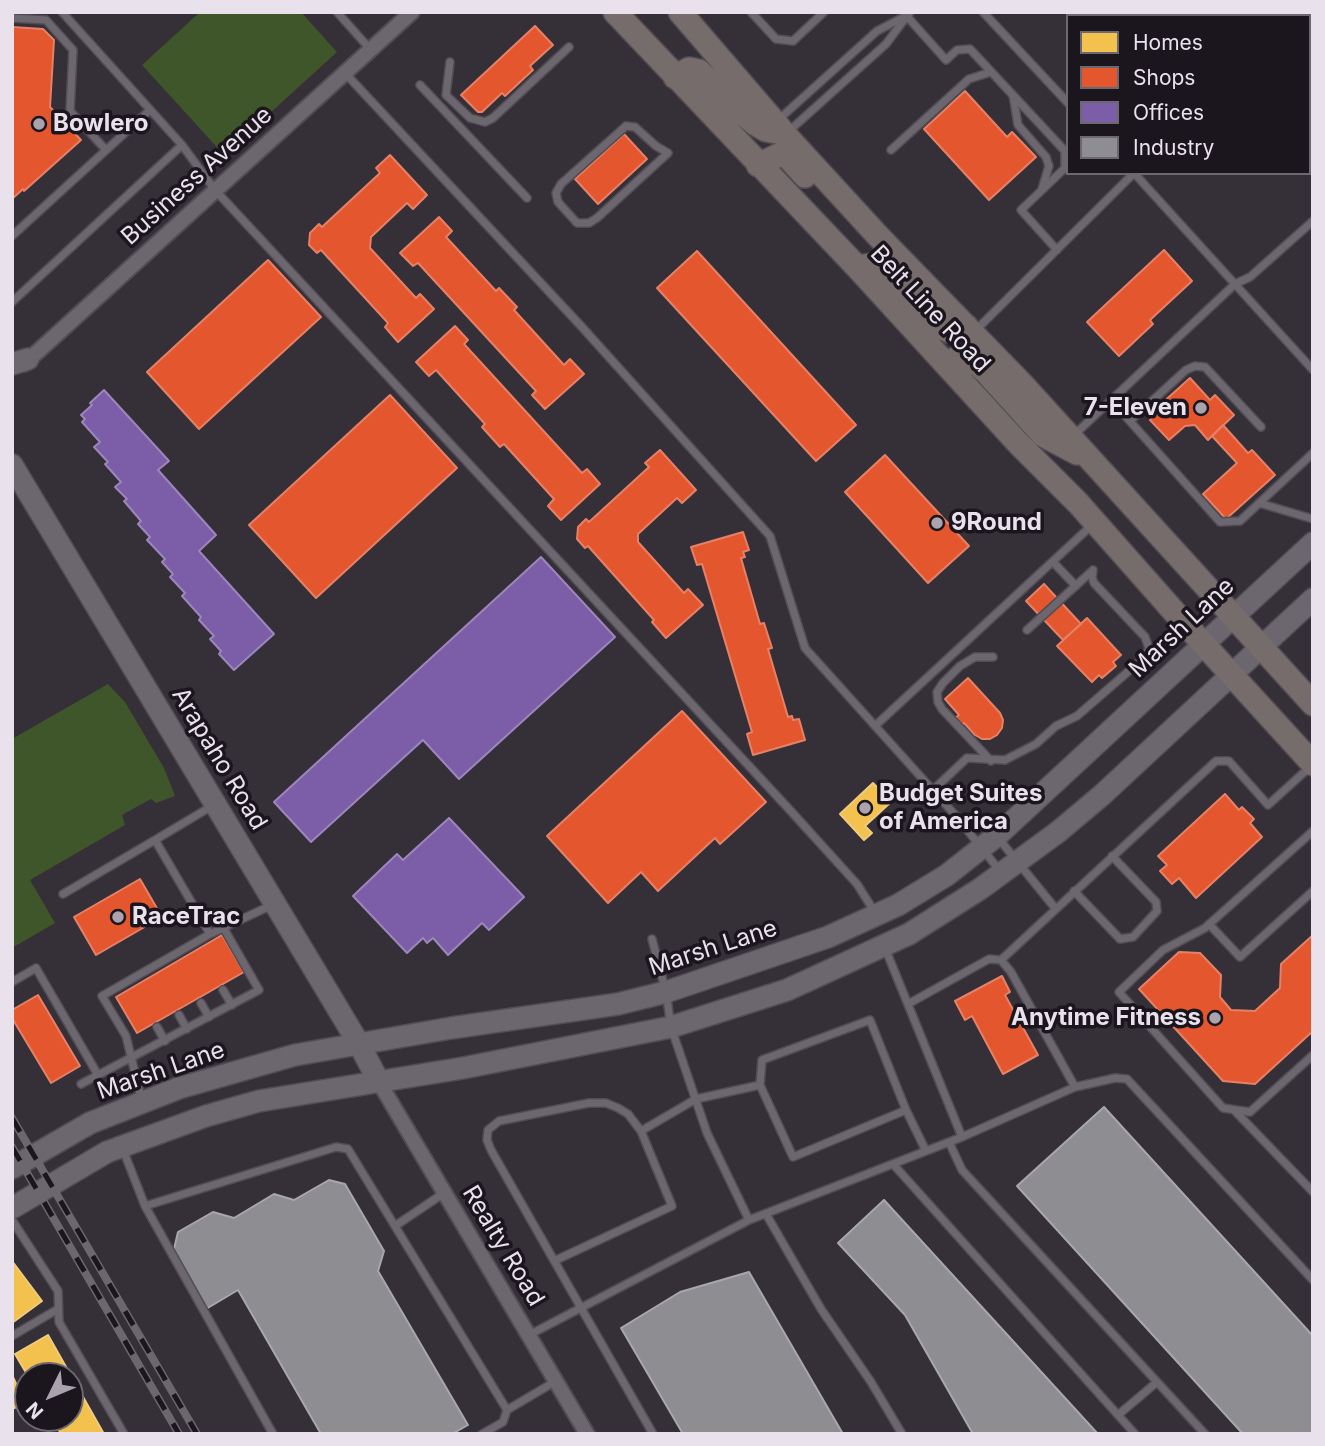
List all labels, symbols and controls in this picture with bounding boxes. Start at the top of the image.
legend [1066,14,1311,175]
text: Homes [1133,30,1203,55]
text: Shops [1133,65,1195,90]
text: Offices [1133,100,1204,125]
street label: Business Avenue [116,101,278,251]
place label: Bowlero [53,110,148,138]
marker: Bowlero [31,116,47,132]
text: Industry [1133,135,1214,160]
street label: Belt Line Road [864,240,996,378]
place label: 7-Eleven [1084,394,1187,422]
marker: 7-Eleven [1193,400,1209,416]
place label: 9Round [951,509,1042,537]
marker: 9Round [929,515,945,531]
street label: Marsh Lane [1124,572,1240,684]
street label: Arapaho Road [165,683,273,835]
place label: Budget Suites of America [879,780,1042,836]
marker: Budget Suites of America [857,800,873,816]
place label: RaceTrac [132,903,240,931]
marker: RaceTrac [110,909,126,925]
street label: Marsh Lane [645,914,781,982]
place label: Anytime Fitness [1011,1004,1201,1032]
marker: Anytime Fitness [1207,1010,1223,1026]
street label: Marsh Lane [93,1036,229,1106]
street label: Realty Road [456,1181,550,1311]
north arrow [14,1362,84,1432]
text: N [21,1397,48,1423]

